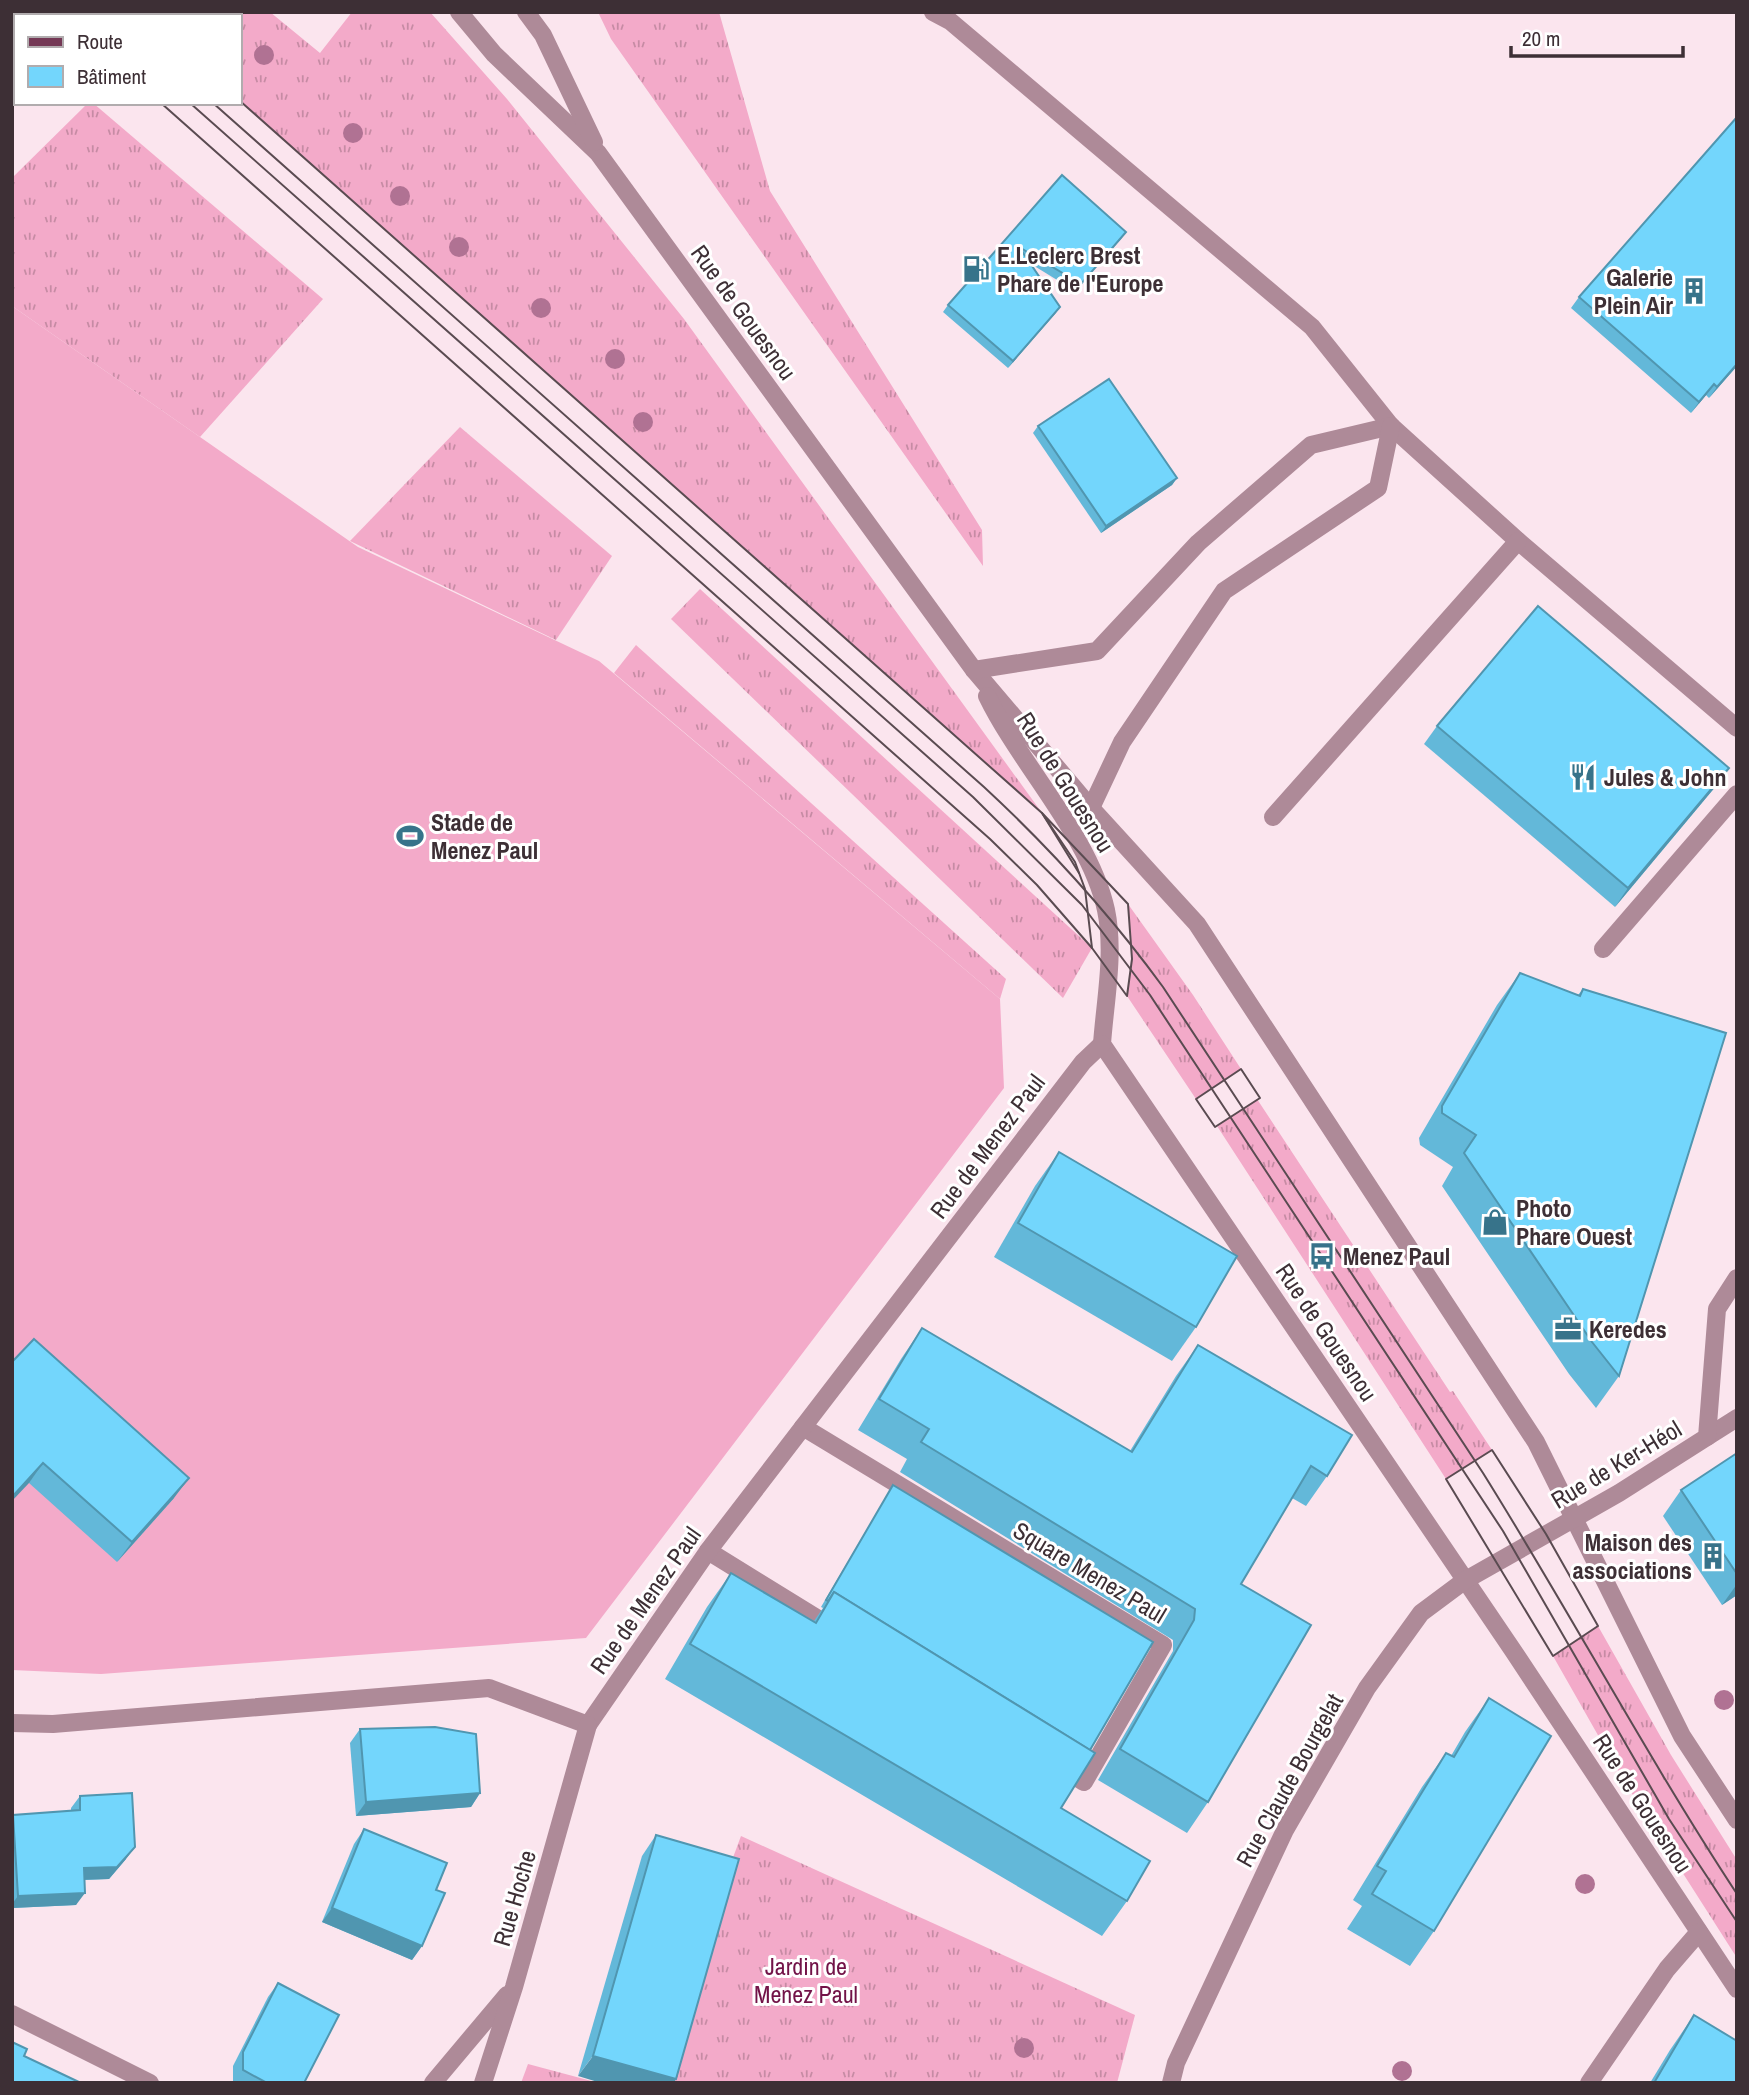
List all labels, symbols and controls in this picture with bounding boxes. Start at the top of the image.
legend [14,14,242,105]
scale bar [1511,14,1682,58]
text: 20 m [1522,24,1560,53]
text: Route [77,27,123,56]
text: Bâtiment [77,62,146,91]
street label: Rue de Gouesnou [684,238,804,386]
place label: E.Leclerc Brest Phare de l'Europe [997,239,1164,299]
fuel station icon: E.Leclerc Brest Phare de l'Europe [961,254,991,284]
place label: Galerie Plein Air [1594,261,1673,321]
building icon: Galerie Plein Air [1679,276,1709,306]
street label: Rue de Gouesnou [1010,706,1122,858]
place label: Jules & John [1604,761,1727,793]
restaurant icon: Jules & John [1568,762,1598,792]
place label: Stade de Menez Paul [431,806,538,866]
sports icon: Stade de Menez Paul [395,821,425,851]
street label: Rue de Menez Paul [922,1067,1052,1225]
place label: Photo Phare Ouest [1516,1192,1632,1252]
shop icon: Photo Phare Ouest [1480,1207,1510,1237]
place label: Menez Paul [1343,1240,1450,1272]
bus stop icon: Menez Paul [1307,1241,1337,1271]
street label: Rue de Gouesnou [1269,1257,1385,1407]
place label: Keredes [1589,1313,1667,1345]
office icon: Keredes [1553,1314,1583,1344]
street label: Rue de Ker-Héol [1545,1413,1687,1515]
street label: Square Menez Paul [1008,1514,1172,1630]
street label: Rue de Menez Paul [582,1520,708,1680]
place label: Maison des associations [1573,1526,1692,1586]
building icon: Maison des associations [1698,1541,1728,1571]
street label: Rue Claude Bourgelat [1228,1687,1350,1872]
street label: Rue de Gouesnou [1586,1727,1700,1879]
street label: Rue Hoche [485,1846,543,1950]
park label: Jardin de Menez Paul [754,1950,858,2010]

